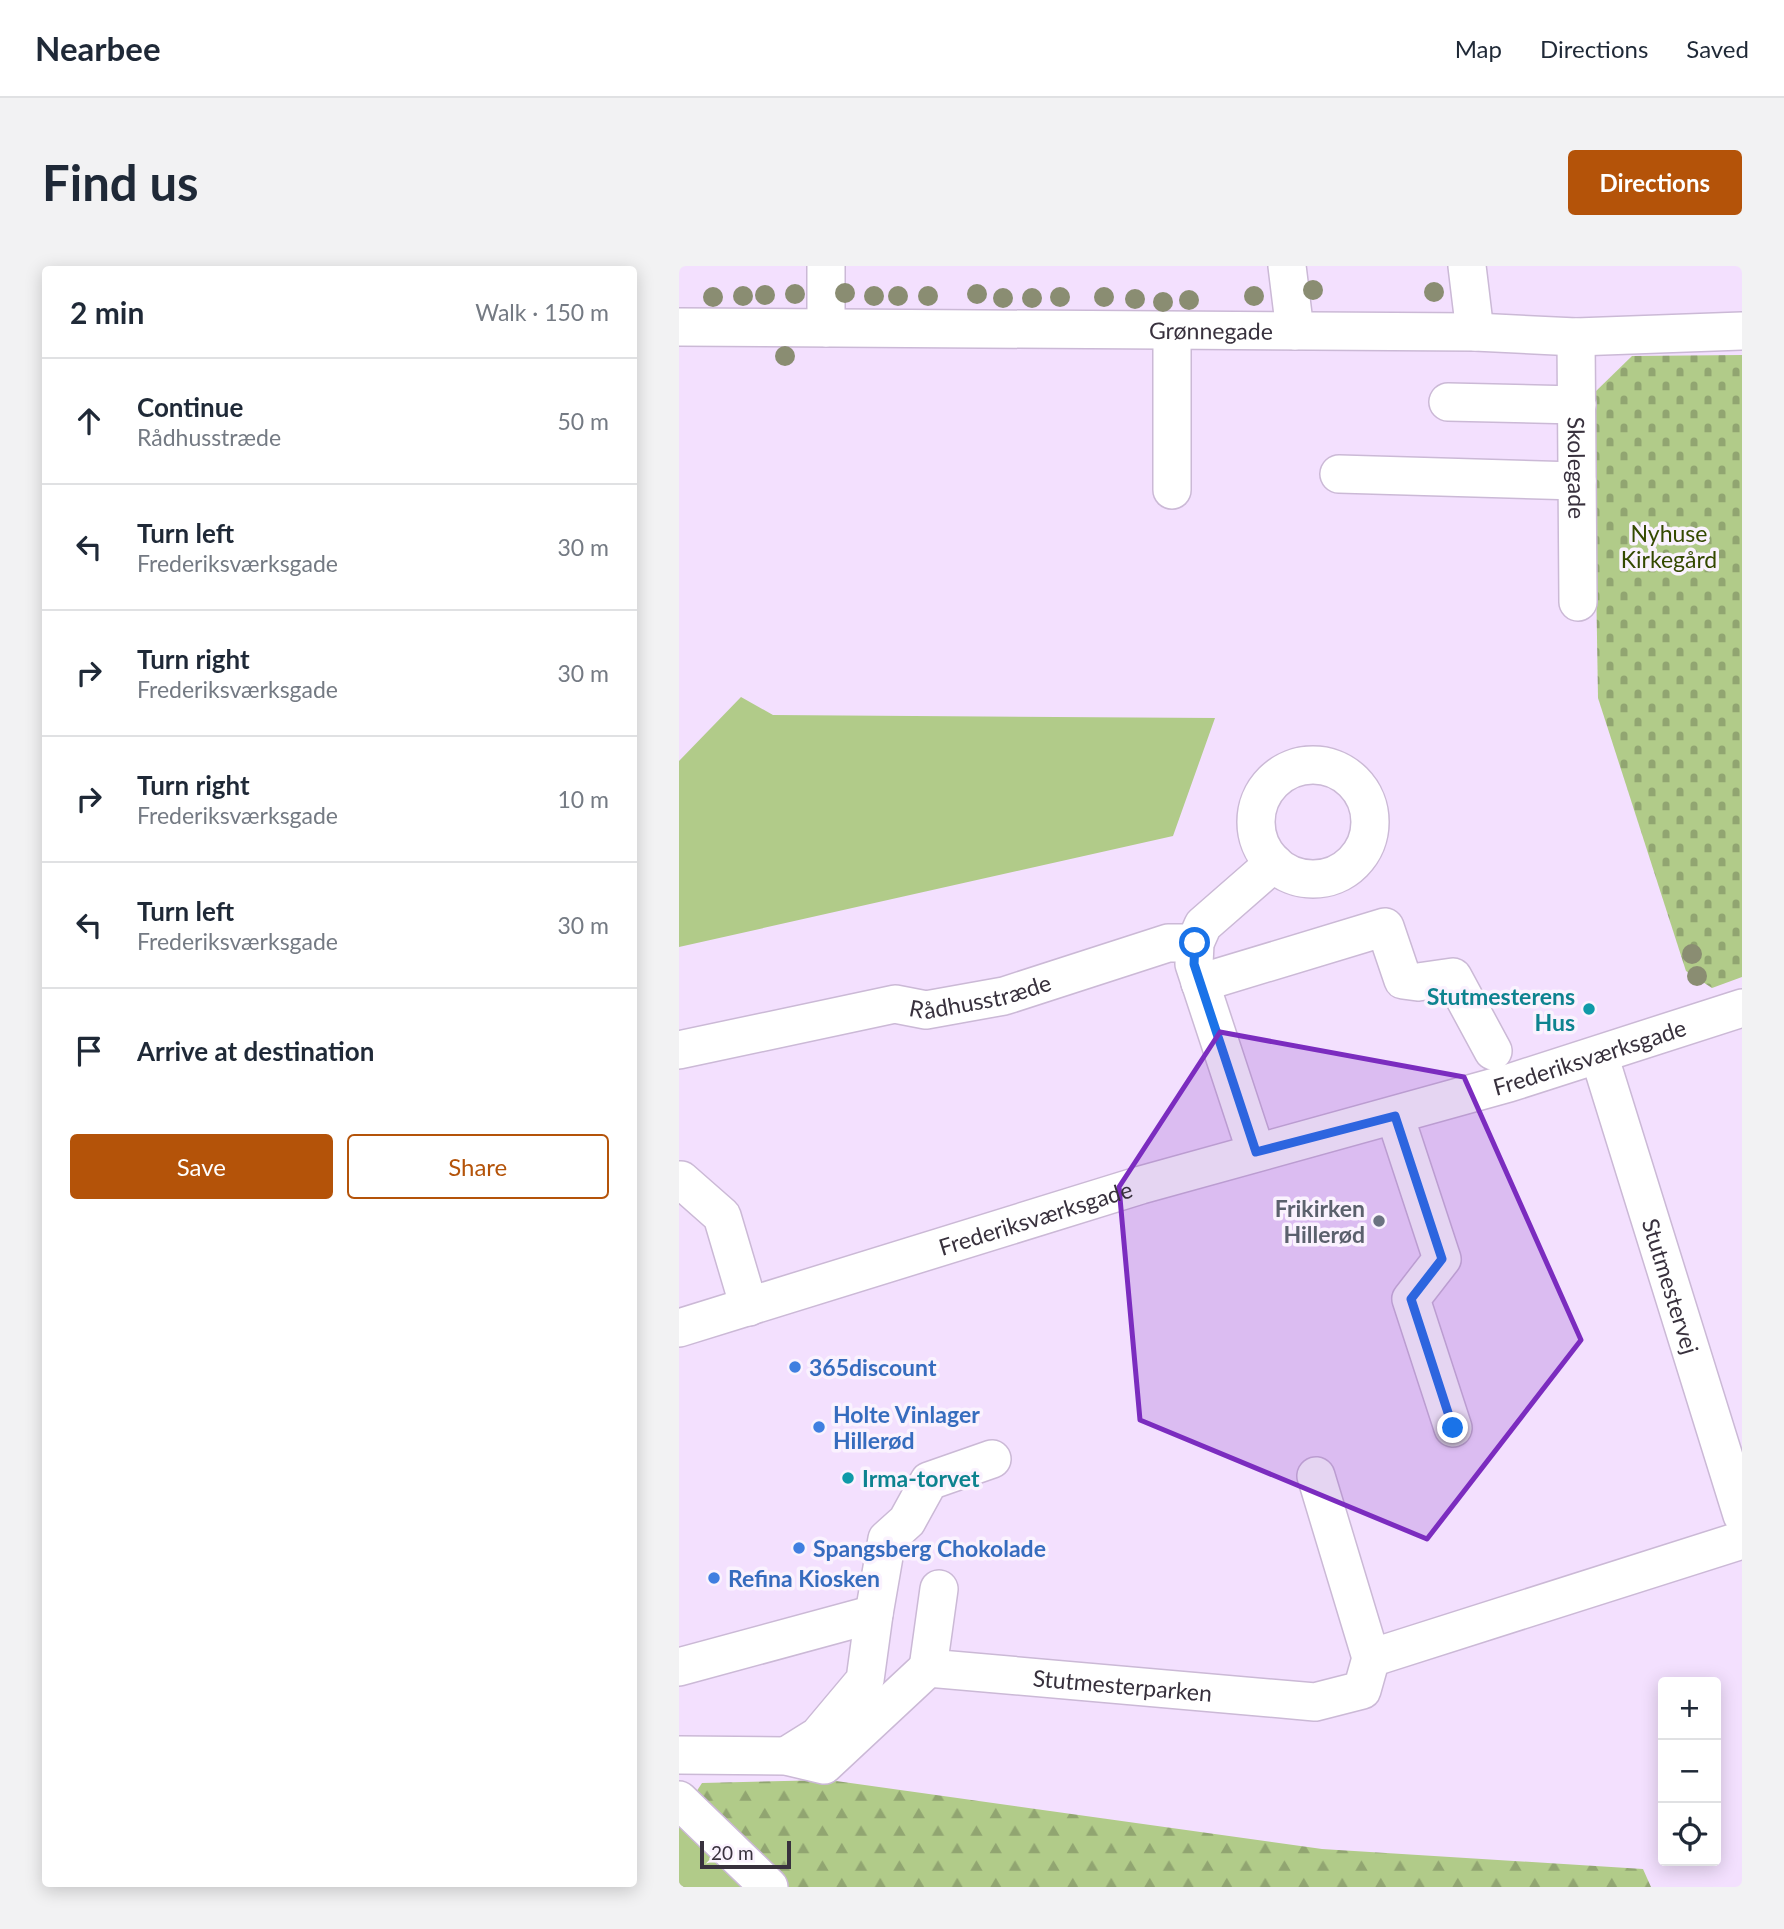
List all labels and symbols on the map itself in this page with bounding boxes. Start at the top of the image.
street label: Grønnegade [1149,316,1273,345]
street label: Skolegade [1563,417,1591,519]
park label: Nyhuse Kirkegård [1621,519,1717,573]
route start [1179,927,1210,958]
street label: Rådhusstræde [907,968,1054,1024]
place label: Stutmesterens Hus [1427,982,1575,1036]
marker: Stutmesterens Hus [1581,1001,1597,1017]
street label: Frederiksværksgade [1490,1013,1689,1101]
street label: Frederiksværksgade [935,1175,1136,1261]
place label: Frikirken Hillerød [1275,1194,1365,1248]
marker: Frikirken Hillerød [1371,1213,1387,1229]
street label: Stutmestervej [1637,1215,1705,1357]
place label: 365discount [809,1353,937,1381]
marker: 365discount [787,1359,803,1375]
place label: Holte Vinlager Hillerød [833,1400,980,1454]
route end [1437,1412,1468,1443]
marker: Holte Vinlager Hillerød [811,1419,827,1435]
place label: Irma-torvet [862,1464,980,1492]
marker: Irma-torvet [840,1470,856,1486]
place label: Spangsberg Chokolade [813,1534,1046,1562]
marker: Spangsberg Chokolade [791,1540,807,1556]
place label: Refina Kiosken [728,1564,880,1592]
marker: Refina Kiosken [706,1570,722,1586]
street label: Stutmesterparken [1032,1663,1213,1707]
scale bar [700,1838,791,1870]

